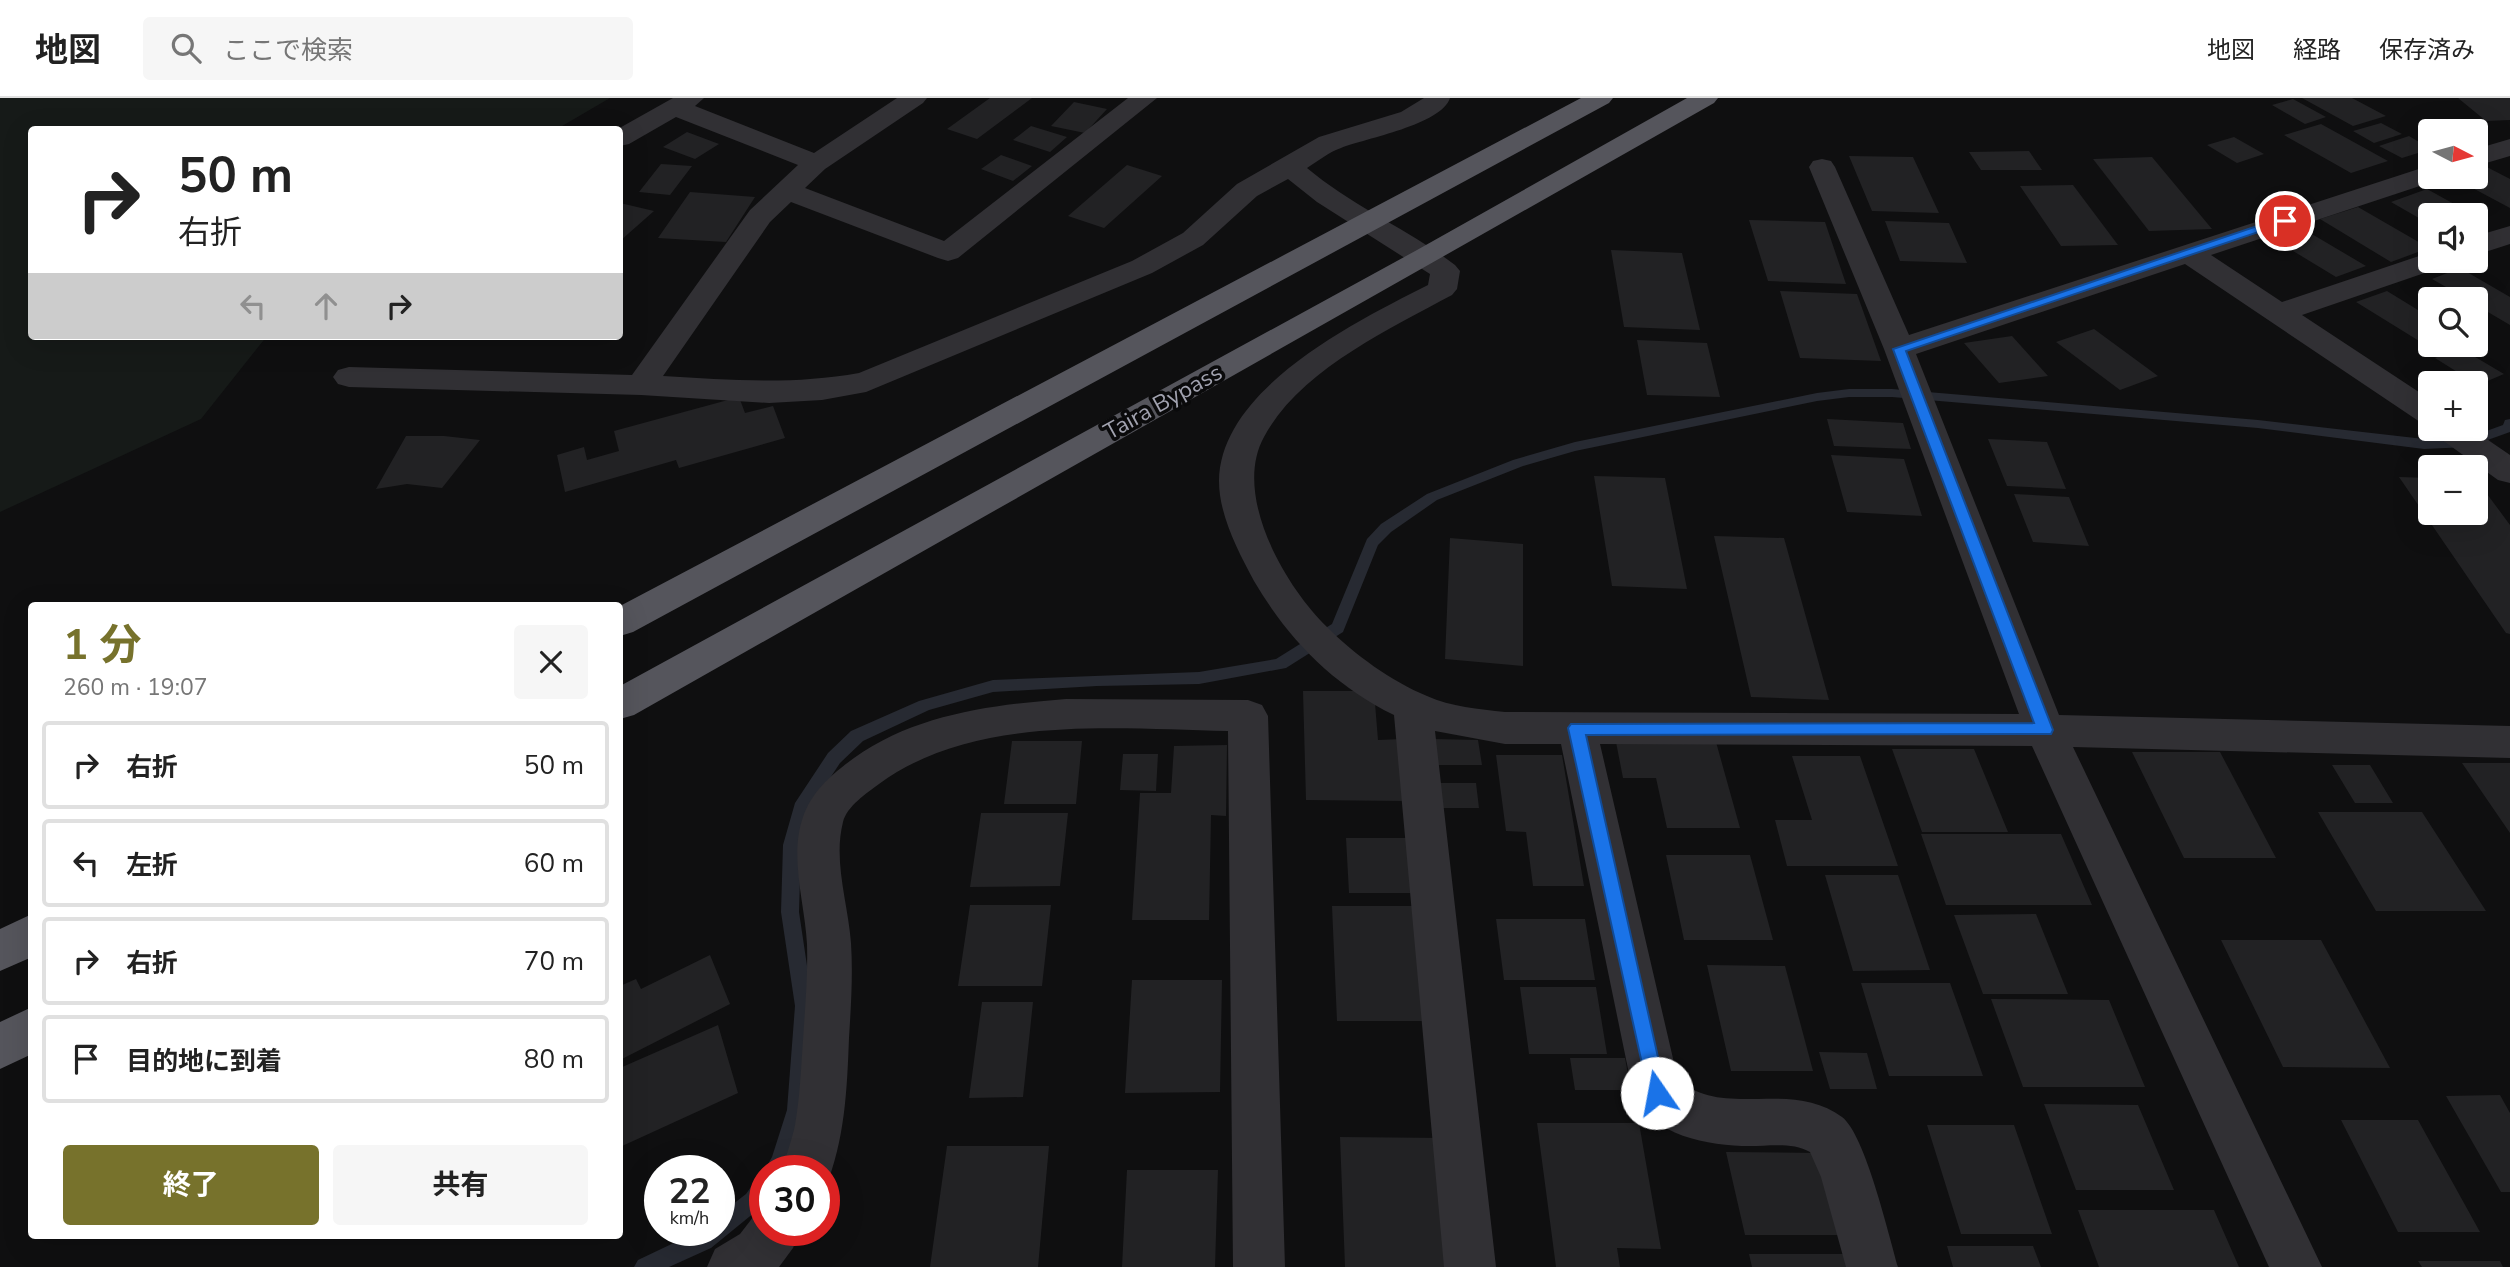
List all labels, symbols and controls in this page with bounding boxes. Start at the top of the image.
search box [143,17,633,80]
text: 地図 [35,28,101,73]
icon: search [167,29,205,67]
text: ここで検索 [223,33,353,68]
text: 地図 [2207,34,2255,66]
text: 経路 [2293,34,2341,66]
text: 保存済み [2379,34,2475,66]
north arrow [2418,119,2488,189]
map controls [2418,119,2488,525]
text: 50 m [178,142,293,209]
icon: right [63,154,154,245]
pin [2255,191,2315,251]
icon: arrive [2266,202,2304,240]
button: sound [2418,203,2488,273]
text: 右折 [178,211,242,254]
icon: left [234,287,272,325]
icon: ahead [307,287,345,325]
icon: right [380,287,418,325]
button: search [2418,287,2488,357]
street label: Taira Bypass [1098,357,1228,447]
button: + [2418,371,2488,441]
button: − [2418,455,2488,525]
text: 1 分 [63,617,142,674]
button: close [514,625,588,699]
text: 260 m · 19:07 [63,672,208,703]
icon: right [67,746,105,784]
text: 50 m [524,748,584,783]
text: 右折 [126,750,178,785]
icon: left [67,844,105,882]
text: 60 m [524,846,584,881]
text: 左折 [126,848,178,883]
icon: right [67,942,105,980]
text: 70 m [524,944,584,979]
text: 右折 [126,946,178,981]
icon: arrive [67,1040,105,1078]
text: 80 m [524,1042,584,1077]
text: 目的地に到着 [126,1044,282,1079]
position arrow [1620,1056,1694,1130]
button: 終了 [63,1145,319,1225]
button: 共有 [333,1145,588,1225]
speed limit sign: 30 [749,1155,840,1246]
text: 22 [668,1168,711,1215]
text: km/h [670,1206,709,1230]

